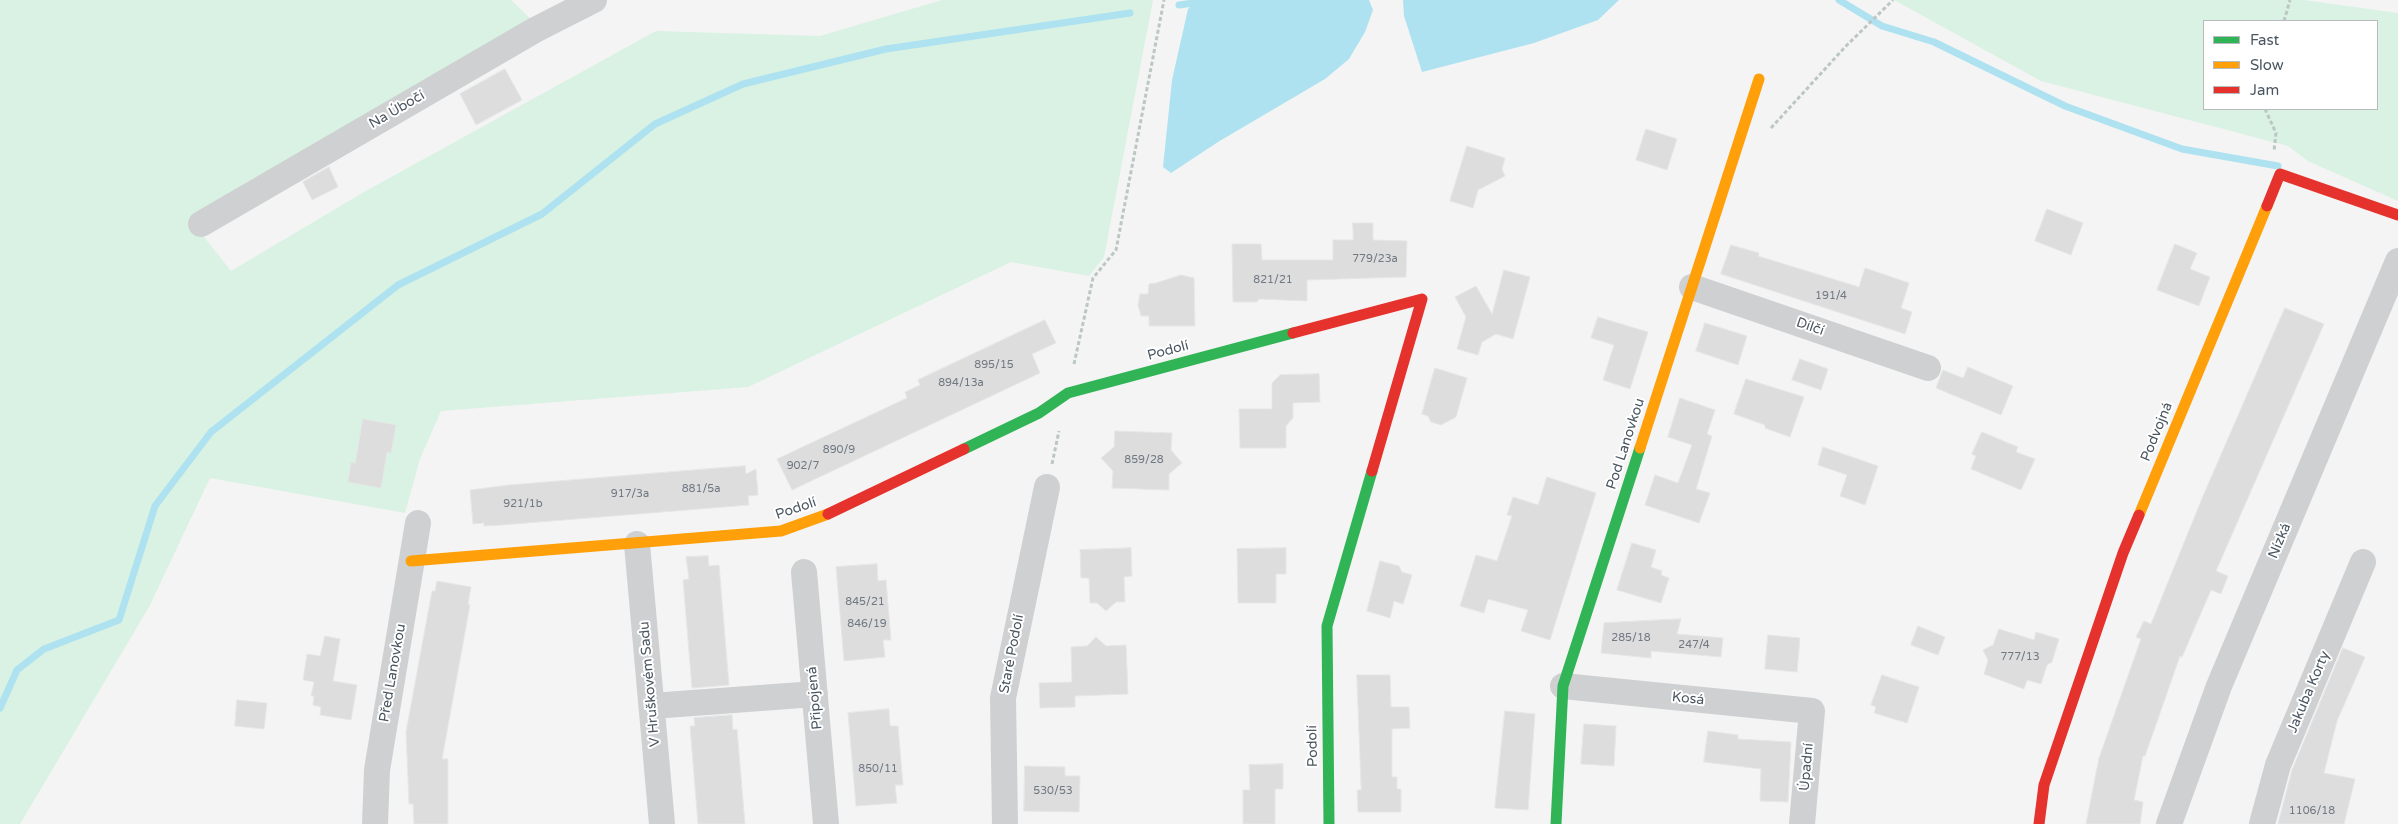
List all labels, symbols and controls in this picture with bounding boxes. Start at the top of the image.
legend [2203,20,2378,110]
text: Fast [2250,31,2279,49]
text: Slow [2250,56,2284,74]
text: Jam [2250,81,2279,99]
street label: Na Úbočí [366,87,428,133]
house number: 779/23a [1352,252,1398,266]
house number: 821/21 [1253,273,1293,287]
house number: 191/4 [1815,289,1847,303]
street label: Dílčí [1794,314,1826,340]
street label: Podolí [1146,337,1190,365]
house number: 895/15 [974,358,1014,372]
house number: 894/13a [938,376,984,390]
street label: Pod Lanovkou [1603,396,1649,492]
street label: Podvojná [2138,400,2176,464]
house number: 890/9 [823,443,855,457]
house number: 859/28 [1124,453,1164,467]
house number: 902/7 [787,459,819,473]
house number: 881/5a [682,482,720,496]
house number: 917/3a [611,487,649,501]
street label: Podolí [773,494,819,524]
house number: 921/1b [503,497,543,511]
street label: Nízká [2265,521,2295,561]
house number: 845/21 [845,595,885,609]
street label: Staré Podolí [996,613,1028,695]
house number: 846/19 [847,617,887,631]
street label: V Hruškovém Sadu [636,621,664,747]
street label: Před Lanovkou [376,622,410,724]
house number: 285/18 [1611,631,1651,645]
house number: 247/4 [1678,638,1710,652]
street label: Jakuba Korty [2284,649,2334,735]
house number: 777/13 [2000,650,2040,664]
street label: Připojená [804,666,826,730]
street label: Kosá [1671,689,1705,709]
street label: Podolí [1304,725,1322,767]
street label: Úpadní [1797,742,1817,792]
house number: 850/11 [858,762,898,776]
house number: 530/53 [1033,784,1073,798]
house number: 1106/18 [2289,804,2335,818]

